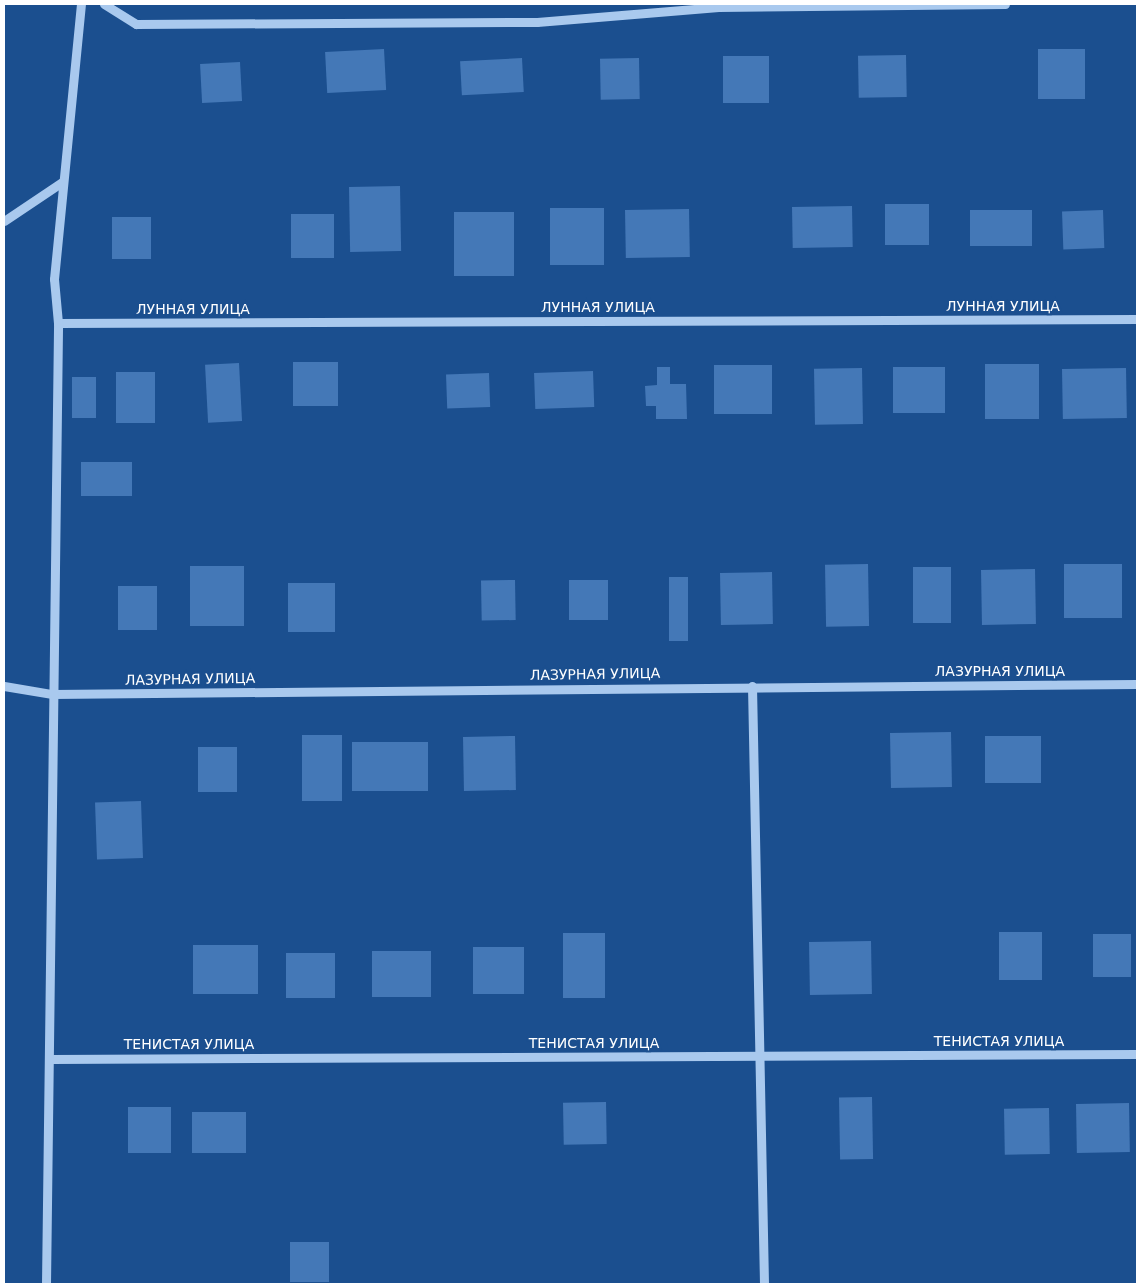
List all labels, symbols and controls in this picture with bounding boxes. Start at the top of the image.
street label: ЛУННАЯ УЛИЦА [946,298,1060,314]
street label: ЛУННАЯ УЛИЦА [541,299,655,315]
street label: ЛУННАЯ УЛИЦА [136,301,250,317]
street label: ЛАЗУРНАЯ УЛИЦА [935,663,1065,679]
street label: ЛАЗУРНАЯ УЛИЦА [530,664,660,684]
street label: ЛАЗУРНАЯ УЛИЦА [125,669,255,689]
street label: ТЕНИСТАЯ УЛИЦА [934,1033,1064,1049]
street label: ТЕНИСТАЯ УЛИЦА [529,1035,659,1051]
street label: ТЕНИСТАЯ УЛИЦА [124,1036,254,1052]

